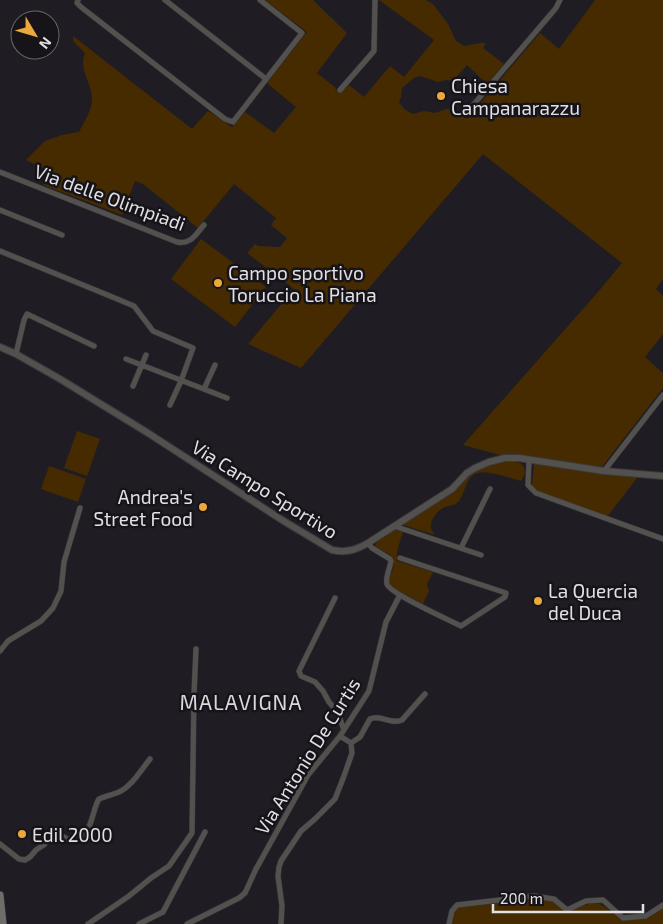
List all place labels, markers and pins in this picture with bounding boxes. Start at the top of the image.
place label: Chiesa Campanarazzu [451,74,580,119]
marker: Chiesa Campanarazzu [435,90,447,102]
place label: Campo sportivo Toruccio La Piana [228,261,377,306]
marker: Campo sportivo Toruccio La Piana [212,277,224,289]
place label: Andrea's Street Food [94,485,193,530]
marker: Andrea's Street Food [197,501,209,513]
place label: La Quercia del Duca [548,579,638,624]
marker: La Quercia del Duca [532,595,544,607]
place label: Edil 2000 [32,823,113,846]
marker: Edil 2000 [16,828,28,840]

